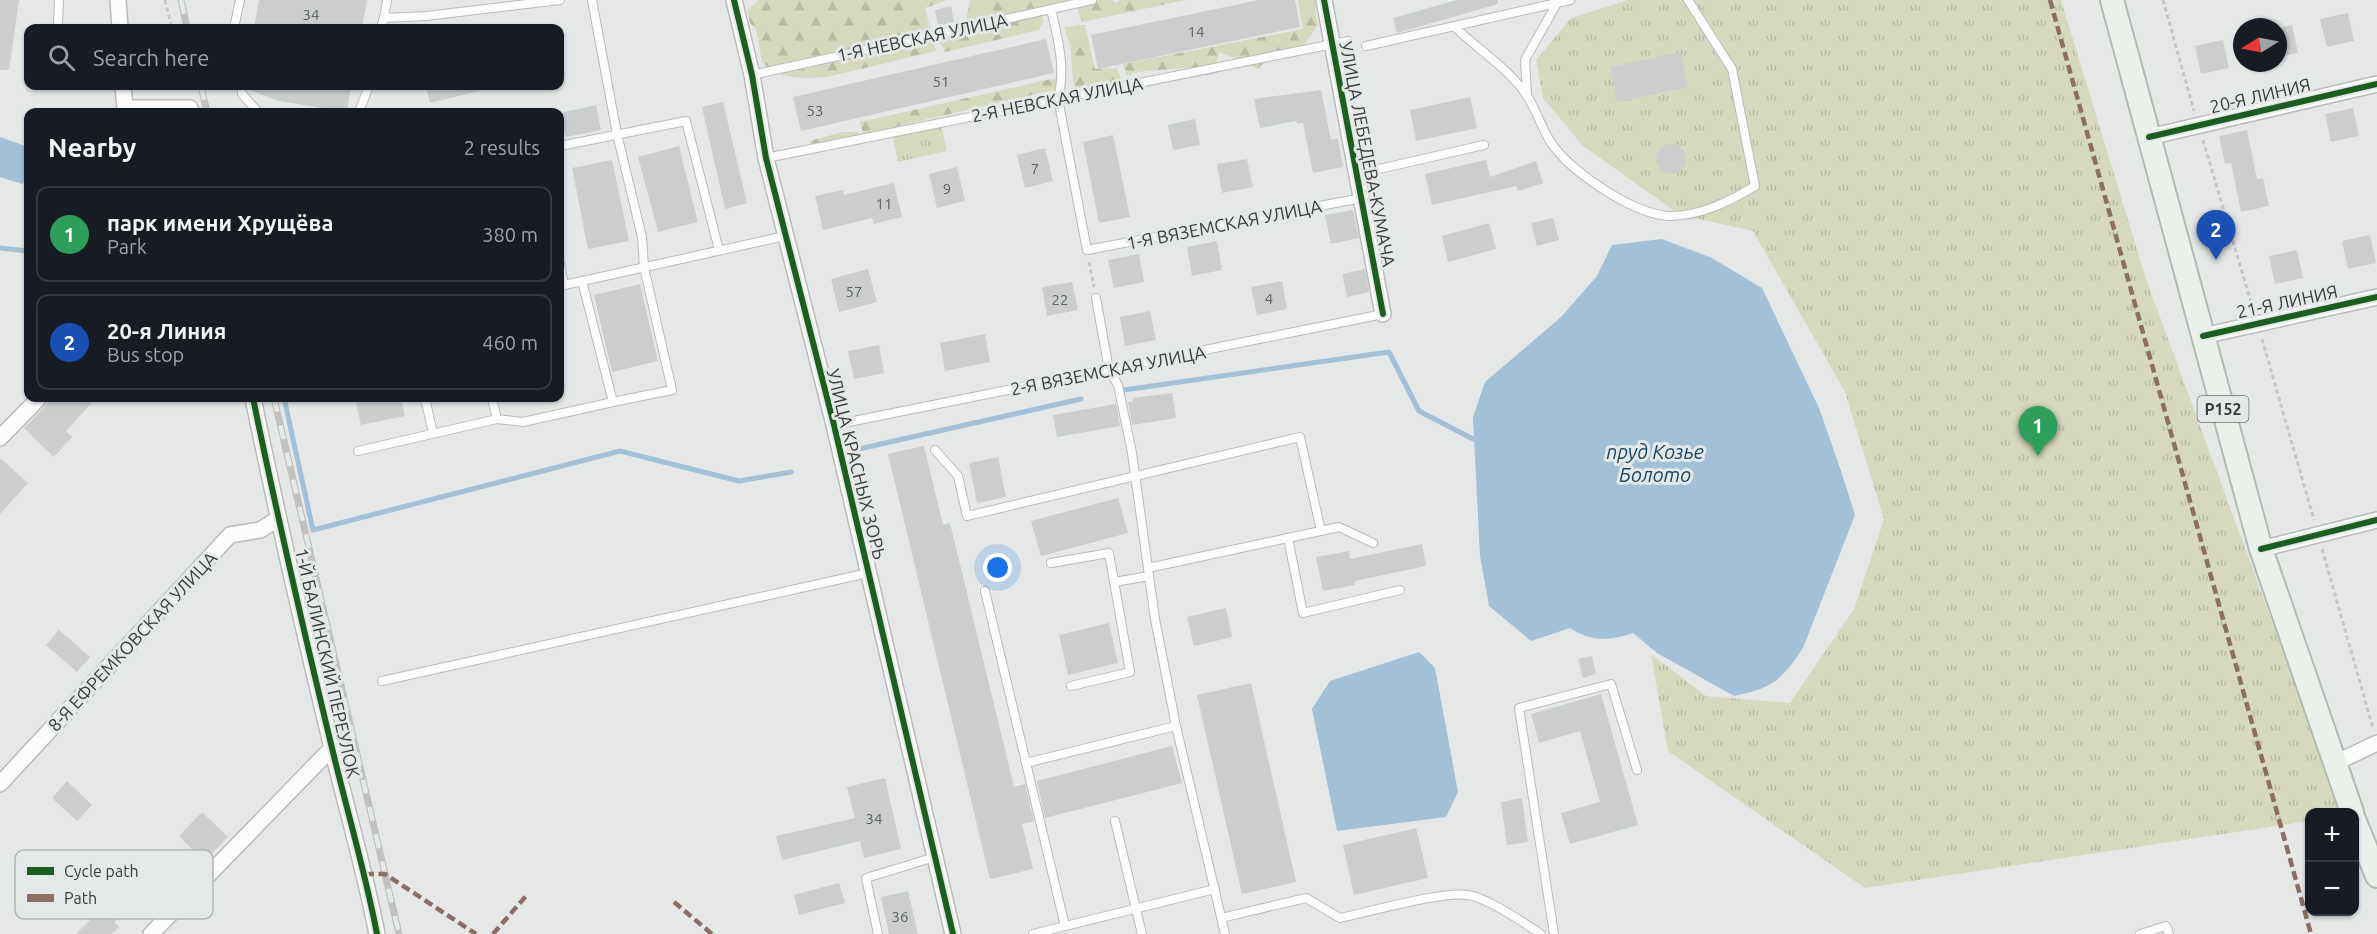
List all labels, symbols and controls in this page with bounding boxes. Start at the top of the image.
house number: 34 [303,6,319,23]
street label: 1-Я НЕВСКАЯ УЛИЦА [835,9,1009,65]
north arrow [2233,18,2287,72]
house number: 14 [1188,23,1204,40]
search box [24,24,564,90]
street label: УЛИЦА ЛЕБЕДЕВА-КУМАЧА [1336,40,1400,269]
icon: search [45,41,78,74]
text: Search here [93,45,209,70]
house number: 51 [933,73,949,90]
street label: 2-Я НЕВСКАЯ УЛИЦА [970,73,1145,125]
street label: 20-Я ЛИНИЯ [2208,74,2312,116]
house number: 53 [807,102,823,119]
text: Nearby [48,133,136,162]
text: 2 results [464,136,540,159]
house number: 7 [1031,160,1039,177]
house number: 9 [943,180,951,197]
house number: 11 [876,195,892,212]
street label: 1-Я ВЯЗЕМСКАЯ УЛИЦА [1125,195,1324,253]
text: парк имени Хрущёва [107,210,333,235]
pin: 2 [2196,210,2236,260]
text: 1 [64,223,75,246]
text: 380 m [482,223,538,246]
text: Park [107,235,147,258]
street label: 21-Я ЛИНИЯ [2235,281,2339,321]
house number: 57 [846,283,862,300]
house number: 4 [1265,290,1273,307]
house number: 22 [1052,291,1068,308]
text: 20-я Линия [107,318,226,343]
text: 2 [64,331,75,354]
text: 460 m [482,331,538,354]
street label: 2-Я ВЯЗЕМСКАЯ УЛИЦА [1009,341,1208,399]
text: Bus stop [107,343,184,366]
street label: УЛИЦА КРАСНЫХ ЗОРЬ [824,367,890,561]
road number: Р152 [2198,396,2248,422]
pin: 1 [2018,406,2058,456]
water label: пруд Козье Болото [1606,440,1704,486]
street label: 1-Й БАЛИНСКИЙ ПЕРЕУЛОК [292,546,364,780]
street label: 8-Я ЕФРЕМКОВСКАЯ УЛИЦА [44,547,221,735]
your location [983,553,1012,582]
map controls [2305,808,2359,916]
button: + [2305,808,2359,862]
house number: 34 [866,810,882,827]
legend [15,850,213,919]
text: Cycle path [64,862,139,880]
button: − [2305,862,2359,916]
text: Path [64,889,97,907]
house number: 36 [892,908,908,925]

